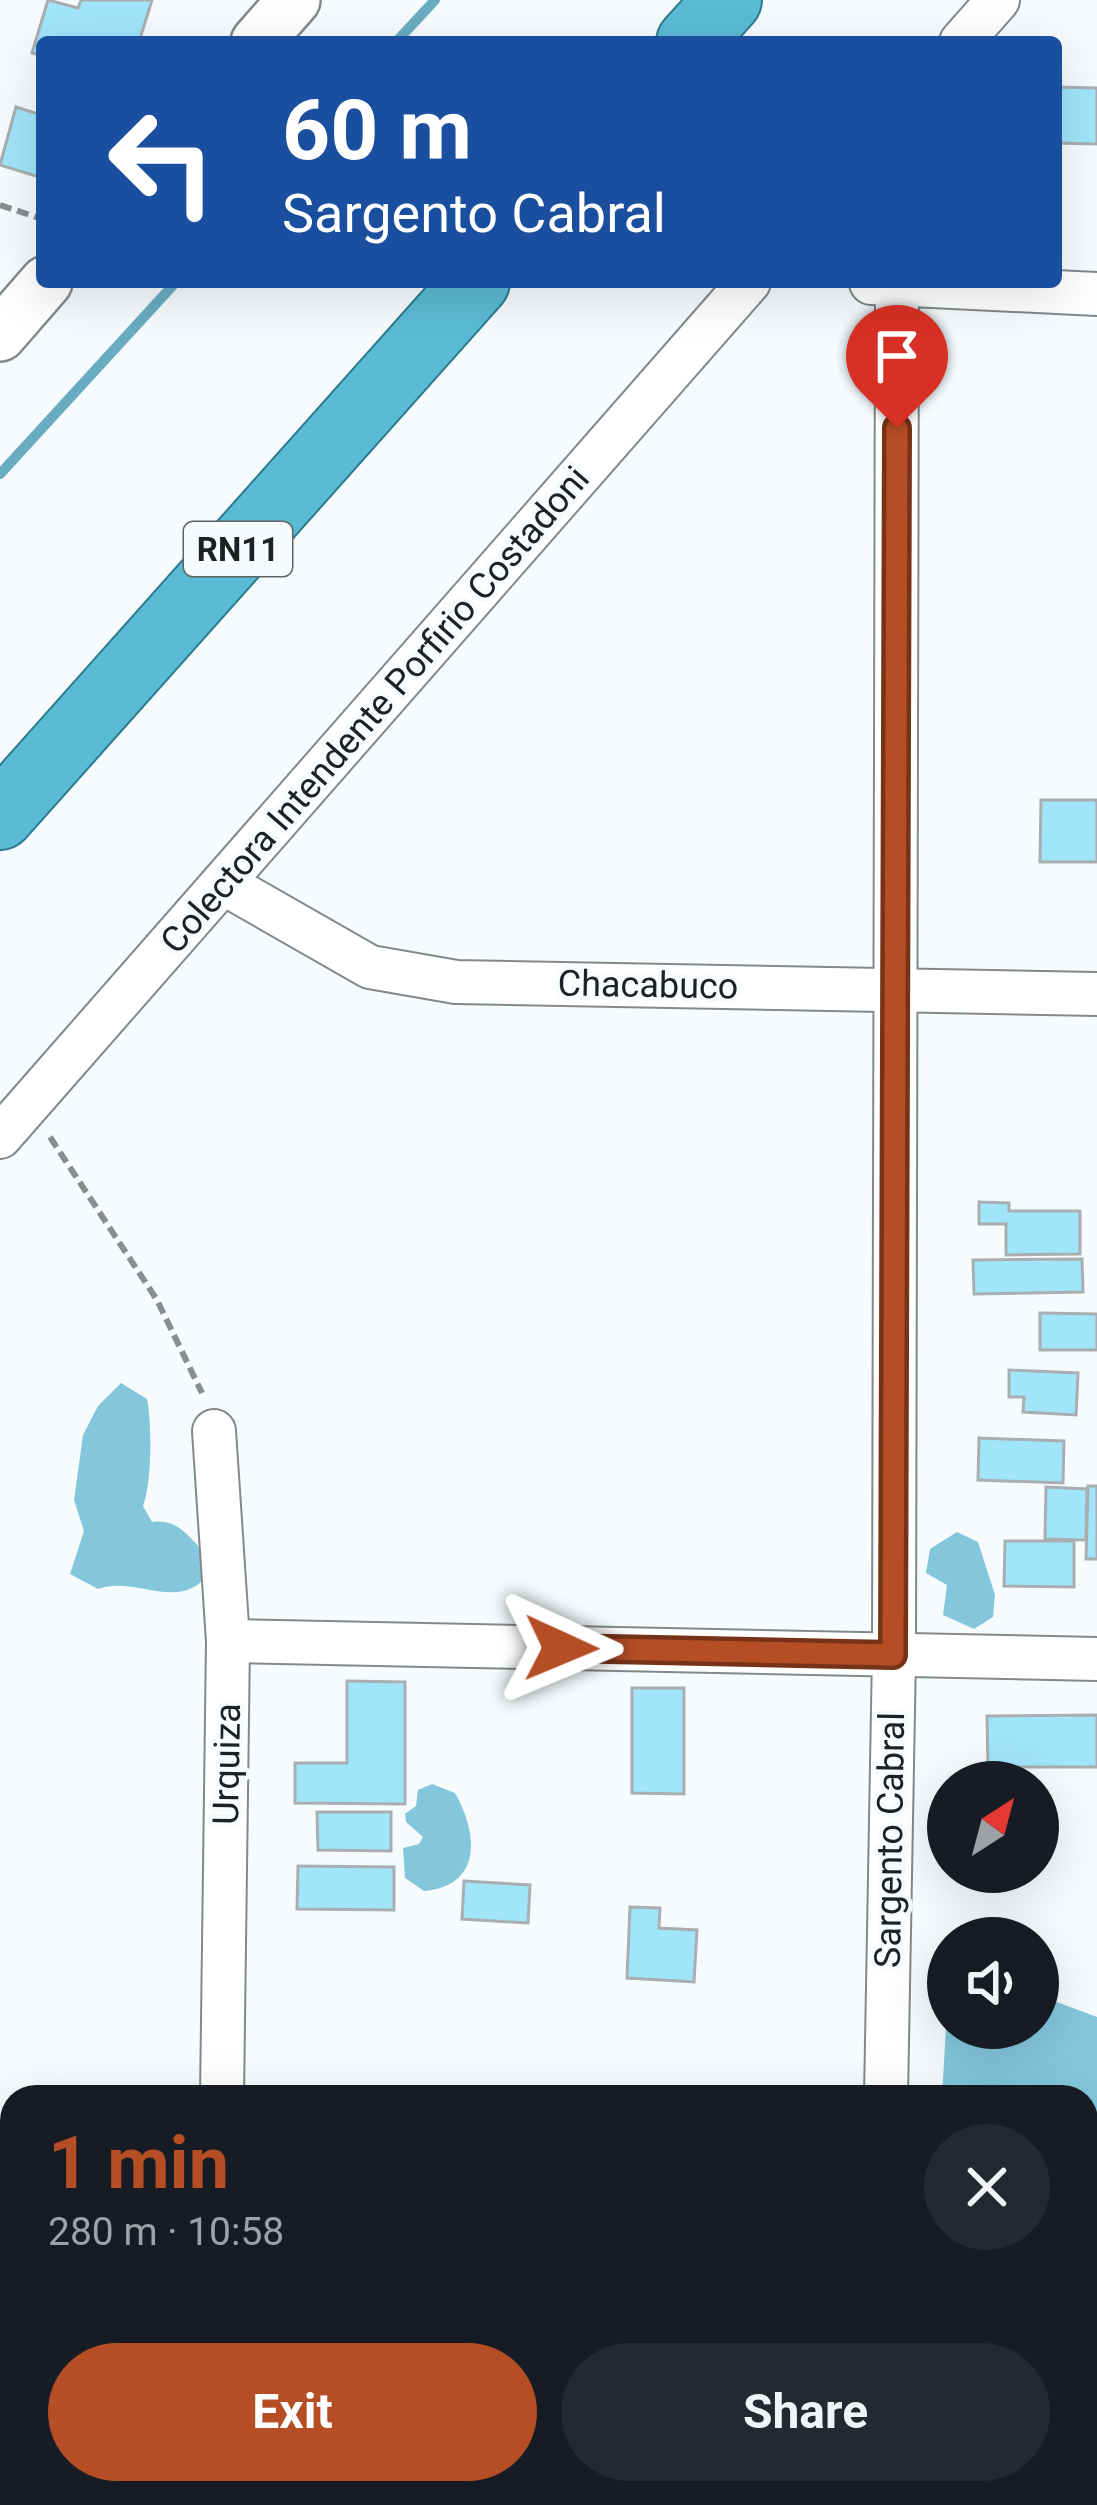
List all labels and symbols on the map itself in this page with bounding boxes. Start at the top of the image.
pin [846,305,948,428]
street label: Colectora Intendente Porfirio Costadoni [152,458,598,962]
road number: RN11 [184,522,292,576]
street label: Chacabuco [557,962,739,1008]
position arrow [498,1585,624,1711]
street label: Urquiza [205,1703,249,1825]
street label: Sargento Cabral [867,1712,913,1968]
north arrow [927,1761,1059,1893]

